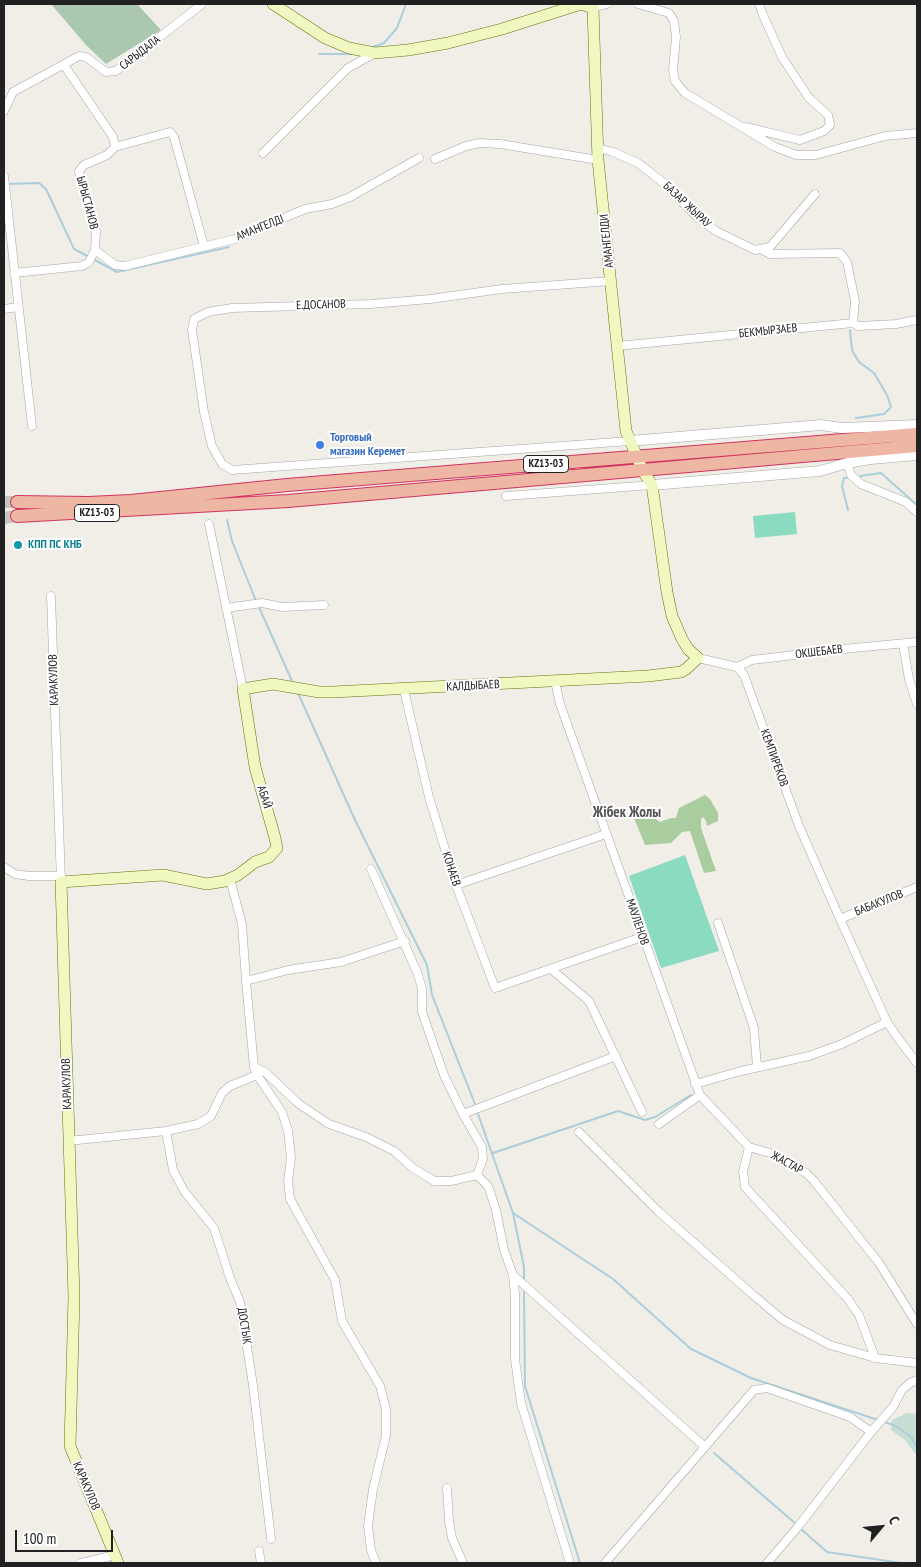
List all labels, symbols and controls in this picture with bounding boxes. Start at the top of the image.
street label: САРЫДАЛА [117,33,163,73]
street label: ЫРЫСТАНОВ [73,175,101,231]
street label: БАЗАР ЖЫРАУ [660,179,714,231]
street label: АМАНГЕЛДІ [234,212,286,244]
street label: АМАНГЕЛДИ [597,213,617,269]
street label: Е.ДОСАНОВ [296,297,346,313]
street label: БЕКМЫРЗАЕВ [738,321,798,341]
place label: Торговый магазин Керемет [330,431,405,459]
marker: Торговый магазин Керемет [314,439,326,451]
road number: KZ13-03 [524,456,568,472]
road number: KZ13-03 [74,504,120,522]
place label: КПП ПС КНБ [28,538,82,552]
marker: КПП ПС КНБ [12,539,24,551]
street label: ОКШЕБАЕВ [794,642,844,662]
street label: КАРАКУЛОВ [46,654,62,706]
street label: КАЛДЫБАЕВ [446,677,500,695]
street label: КЕМПИРЕКОВ [757,727,791,789]
street label: АБАЙ [254,784,274,810]
district label: Жібек Жолы [593,804,661,822]
street label: КОНАЕВ [439,850,463,888]
street label: БАБАКУЛОВ [852,887,906,919]
street label: МАУЛЕНОВ [622,897,652,947]
street label: КАРАКУЛОВ [59,1058,75,1110]
street label: ЖАСТАР [769,1148,805,1178]
street label: ДОСТЫК [234,1307,254,1345]
street label: КАРАКУЛОВ [69,1460,103,1512]
north arrow [856,1502,906,1552]
text: С [885,1513,904,1527]
scale bar [18,1520,115,1552]
text: 100 m [23,1529,56,1548]

